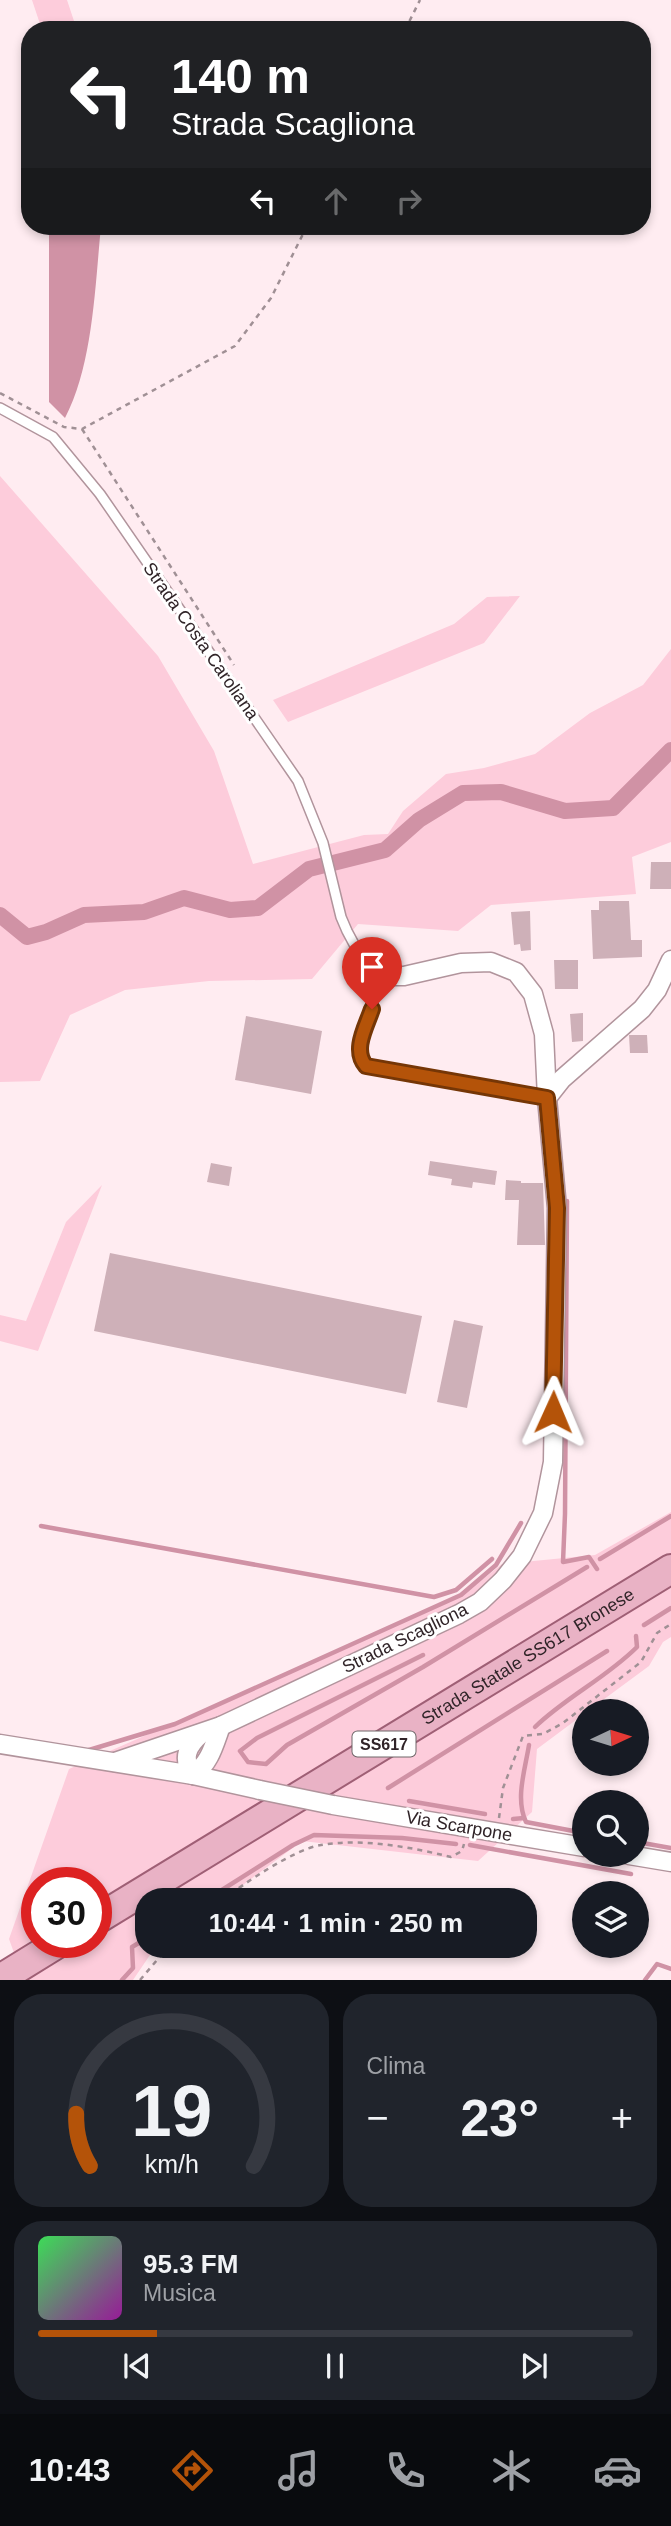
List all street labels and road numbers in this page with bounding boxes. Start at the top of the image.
street label: Strada Costa Caroliana [139,559,263,724]
street label: Strada Statale SS617 Bronese [418,1584,638,1729]
street label: Strada Scagliona [339,1599,472,1677]
road number: SS617 [352,1732,416,1756]
street label: Via Scarpone [404,1807,514,1845]

